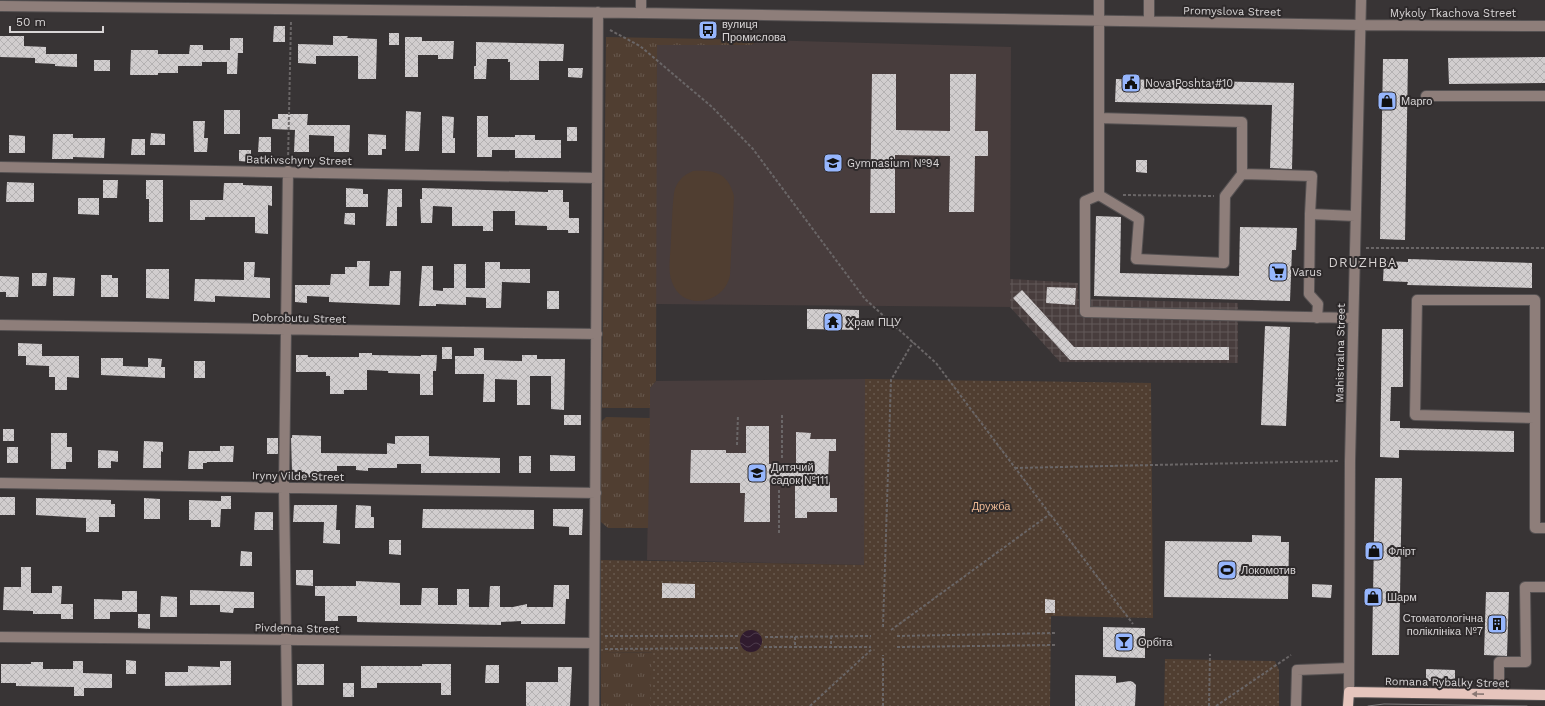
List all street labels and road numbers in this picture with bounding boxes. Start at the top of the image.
street label: Promyslova Street [1183,4,1281,19]
street label: Mykoly Tkachova Street [1390,7,1517,20]
street label: Batkivschyny Street [246,153,352,168]
street label: Mahistralna Street [1333,303,1348,403]
street label: Dobrobutu Street [252,311,347,326]
street label: Iryny Vilde Street [252,469,345,484]
street label: Pivdenna Street [254,621,340,636]
street label: Romana Rybalky Street [1385,675,1510,690]

